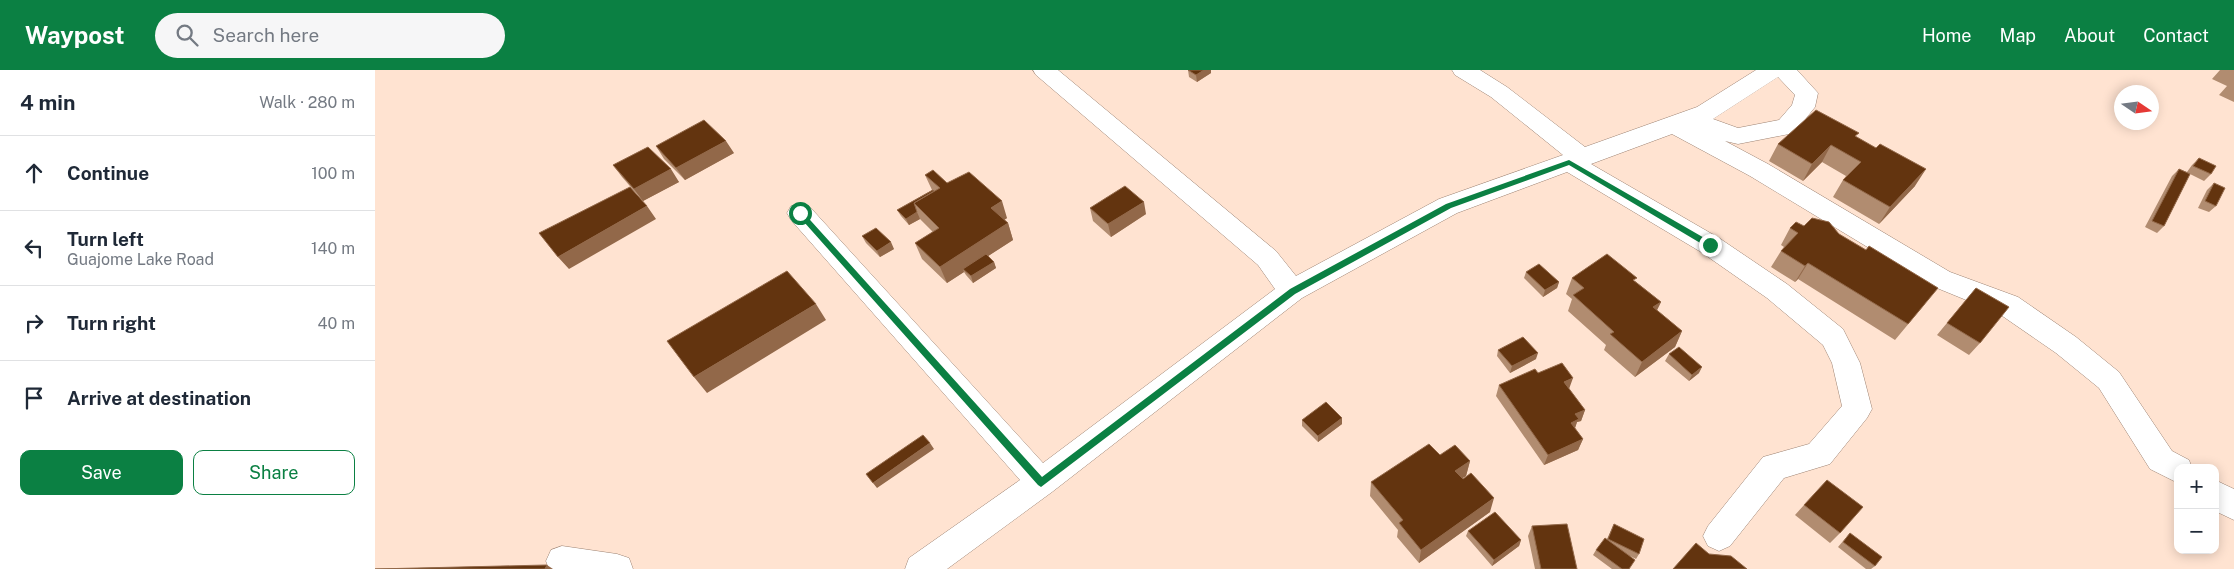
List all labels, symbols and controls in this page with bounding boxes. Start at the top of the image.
search box [155,13,505,58]
text: Waypost [25,21,125,49]
icon: search [173,21,201,49]
text: Search here [213,24,319,46]
text: Home [1922,25,1972,46]
text: Map [2000,25,2036,46]
text: About [2064,25,2115,46]
text: Contact [2143,25,2209,46]
north arrow [2114,85,2159,130]
text: 4 min [20,90,75,115]
text: Walk · 280 m [259,93,355,112]
icon: ahead [20,159,48,187]
text: Continue [67,162,149,184]
text: 100 m [311,164,355,183]
route start [789,202,812,225]
text: Turn left [67,228,144,250]
icon: left [20,234,48,262]
route end [1699,234,1722,257]
text: 140 m [311,239,355,258]
text: Guajome Lake Road [67,250,214,269]
icon: right [20,309,48,337]
text: Turn right [67,312,156,334]
text: 40 m [317,314,355,333]
icon: arrive [20,384,48,412]
text: Arrive at destination [67,387,251,409]
button: Save [20,450,183,495]
button: Share [193,450,355,495]
map controls [2174,464,2219,554]
button: + [2174,464,2219,509]
button: − [2174,509,2219,554]

